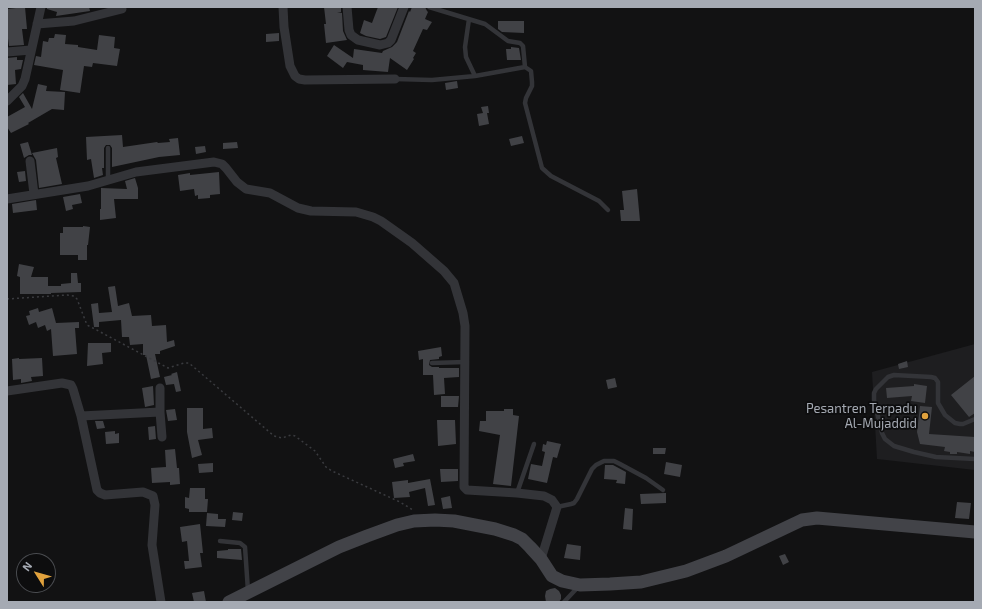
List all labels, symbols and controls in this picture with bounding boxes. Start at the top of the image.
place label: Pesantren Terpadu Al-Mujaddid [806,401,917,432]
marker: Pesantren Terpadu Al-Mujaddid [920,411,930,421]
north arrow [16,553,56,593]
text: N [19,559,34,573]

